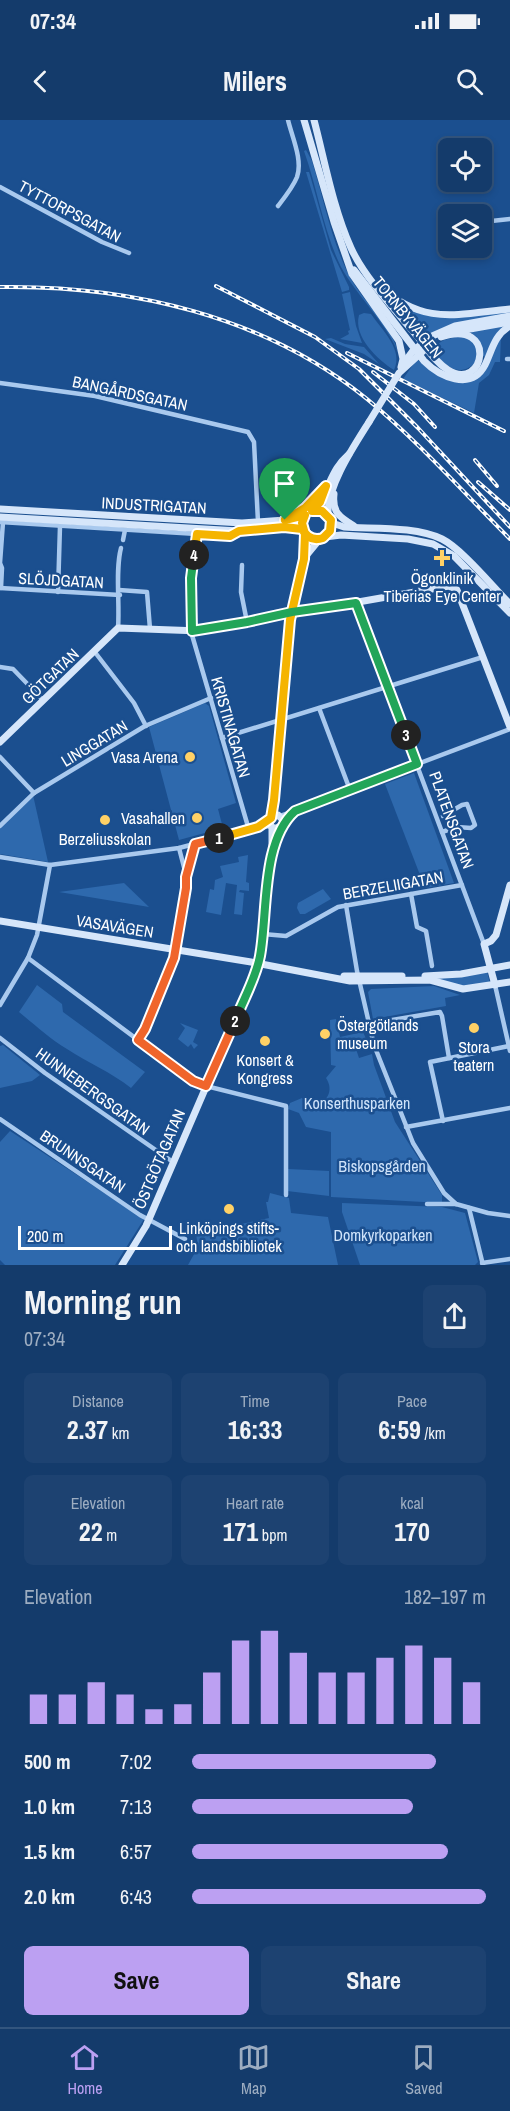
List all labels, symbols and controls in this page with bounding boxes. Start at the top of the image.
text: 07:34 [30,6,76,36]
text: Milers [223,63,287,99]
icon: back [24,65,57,98]
icon: search [453,65,486,98]
map controls [438,138,492,258]
button: locate [438,138,492,192]
street label: TYTTORPSGATAN [15,175,125,247]
button: layers [438,204,492,258]
street label: TORNBYVÄGEN [368,271,448,363]
street label: BANGÅRDSGATAN [71,370,189,416]
pin [259,458,310,520]
icon: arrive [268,467,301,500]
street label: INDUSTRIGATAN [101,491,207,519]
pin: 4 [179,540,209,570]
text: 4 [190,544,198,566]
marker: Ögonklinik Tiberias Eye Center [433,549,451,567]
street label: SLÖJDGATAN [18,567,104,593]
place label: Ögonklinik Tiberias Eye Center [383,567,501,607]
street label: GÖTGATAN [17,643,83,709]
street label: KRISTINAGATAN [206,674,256,780]
street label: LINGGATAN [57,715,131,771]
pin: 3 [391,720,421,750]
text: 3 [402,724,410,746]
place label: Vasa Arena [111,746,179,768]
marker: Vasa Arena [183,750,197,764]
street label: PLATENSGATAN [424,768,480,872]
place label: Vasahallen [121,807,185,829]
marker: Vasahallen [190,811,204,825]
marker: Berzeliusskolan [98,813,112,827]
pin: 1 [204,823,234,853]
text: 1 [215,827,223,849]
place label: Berzeliusskolan [59,828,151,850]
street label: BERZELIIGATAN [341,865,445,905]
street label: VASAVÄGEN [75,909,155,943]
pin: 2 [220,1006,250,1036]
text: 2 [231,1010,239,1032]
place label: Östergötlands museum [337,1014,419,1054]
marker: Stora teatern [467,1021,481,1035]
marker: Östergötlands museum [318,1027,332,1041]
marker: Konsert & Kongress [258,1034,272,1048]
place label: Stora teatern [454,1036,494,1076]
street label: HUNNEBERGSGATAN [32,1042,154,1140]
place label: Konsert & Kongress [236,1049,294,1089]
park label: Konserthusparken [304,1092,410,1114]
street label: ÖSTGÖTAGATAN [128,1106,190,1212]
street label: BRUNNSGATAN [36,1124,130,1198]
park label: Biskopsgården [338,1155,426,1177]
marker: Linköpings stifts- och landsbibliotek [222,1202,236,1216]
place label: Linköpings stifts- och landsbibliotek [176,1217,282,1257]
scale bar [18,1223,172,1250]
park label: Domkyrkoparken [333,1224,433,1246]
text: 200 m [27,1225,63,1247]
text: Morning run [24,1280,182,1324]
button: share [423,1285,486,1348]
text: 07:34 [24,1325,65,1352]
text: Distance [72,1390,124,1412]
text: Time [240,1390,270,1412]
text: Pace [397,1390,427,1412]
text: 2.37 [67,1412,108,1447]
text: 16:33 [228,1412,282,1447]
text: 6:59 [378,1412,421,1447]
text: km [108,1422,129,1444]
text: /km [421,1422,446,1444]
text: Elevation [71,1492,125,1514]
text: Heart rate [226,1492,284,1514]
text: kcal [400,1492,424,1514]
text: 22 [79,1514,103,1549]
text: 171 [223,1514,258,1549]
text: 170 [394,1514,430,1549]
text: m [103,1524,117,1546]
text: bpm [258,1524,287,1546]
text: Elevation [24,1583,92,1610]
text: 182–197 m [404,1583,486,1610]
text: 500 m [24,1748,71,1775]
text: 7:02 [120,1748,152,1775]
text: 1.0 km [24,1793,75,1820]
text: 7:13 [120,1793,152,1820]
text: 1.5 km [24,1838,75,1865]
text: 6:57 [120,1838,152,1865]
text: 2.0 km [24,1883,75,1910]
text: 6:43 [120,1883,152,1910]
button: Save [24,1946,249,2015]
button: Share [261,1946,486,2015]
tab: Home [67,2041,102,2099]
tab: Map [237,2041,270,2099]
tab: Saved [405,2041,443,2099]

